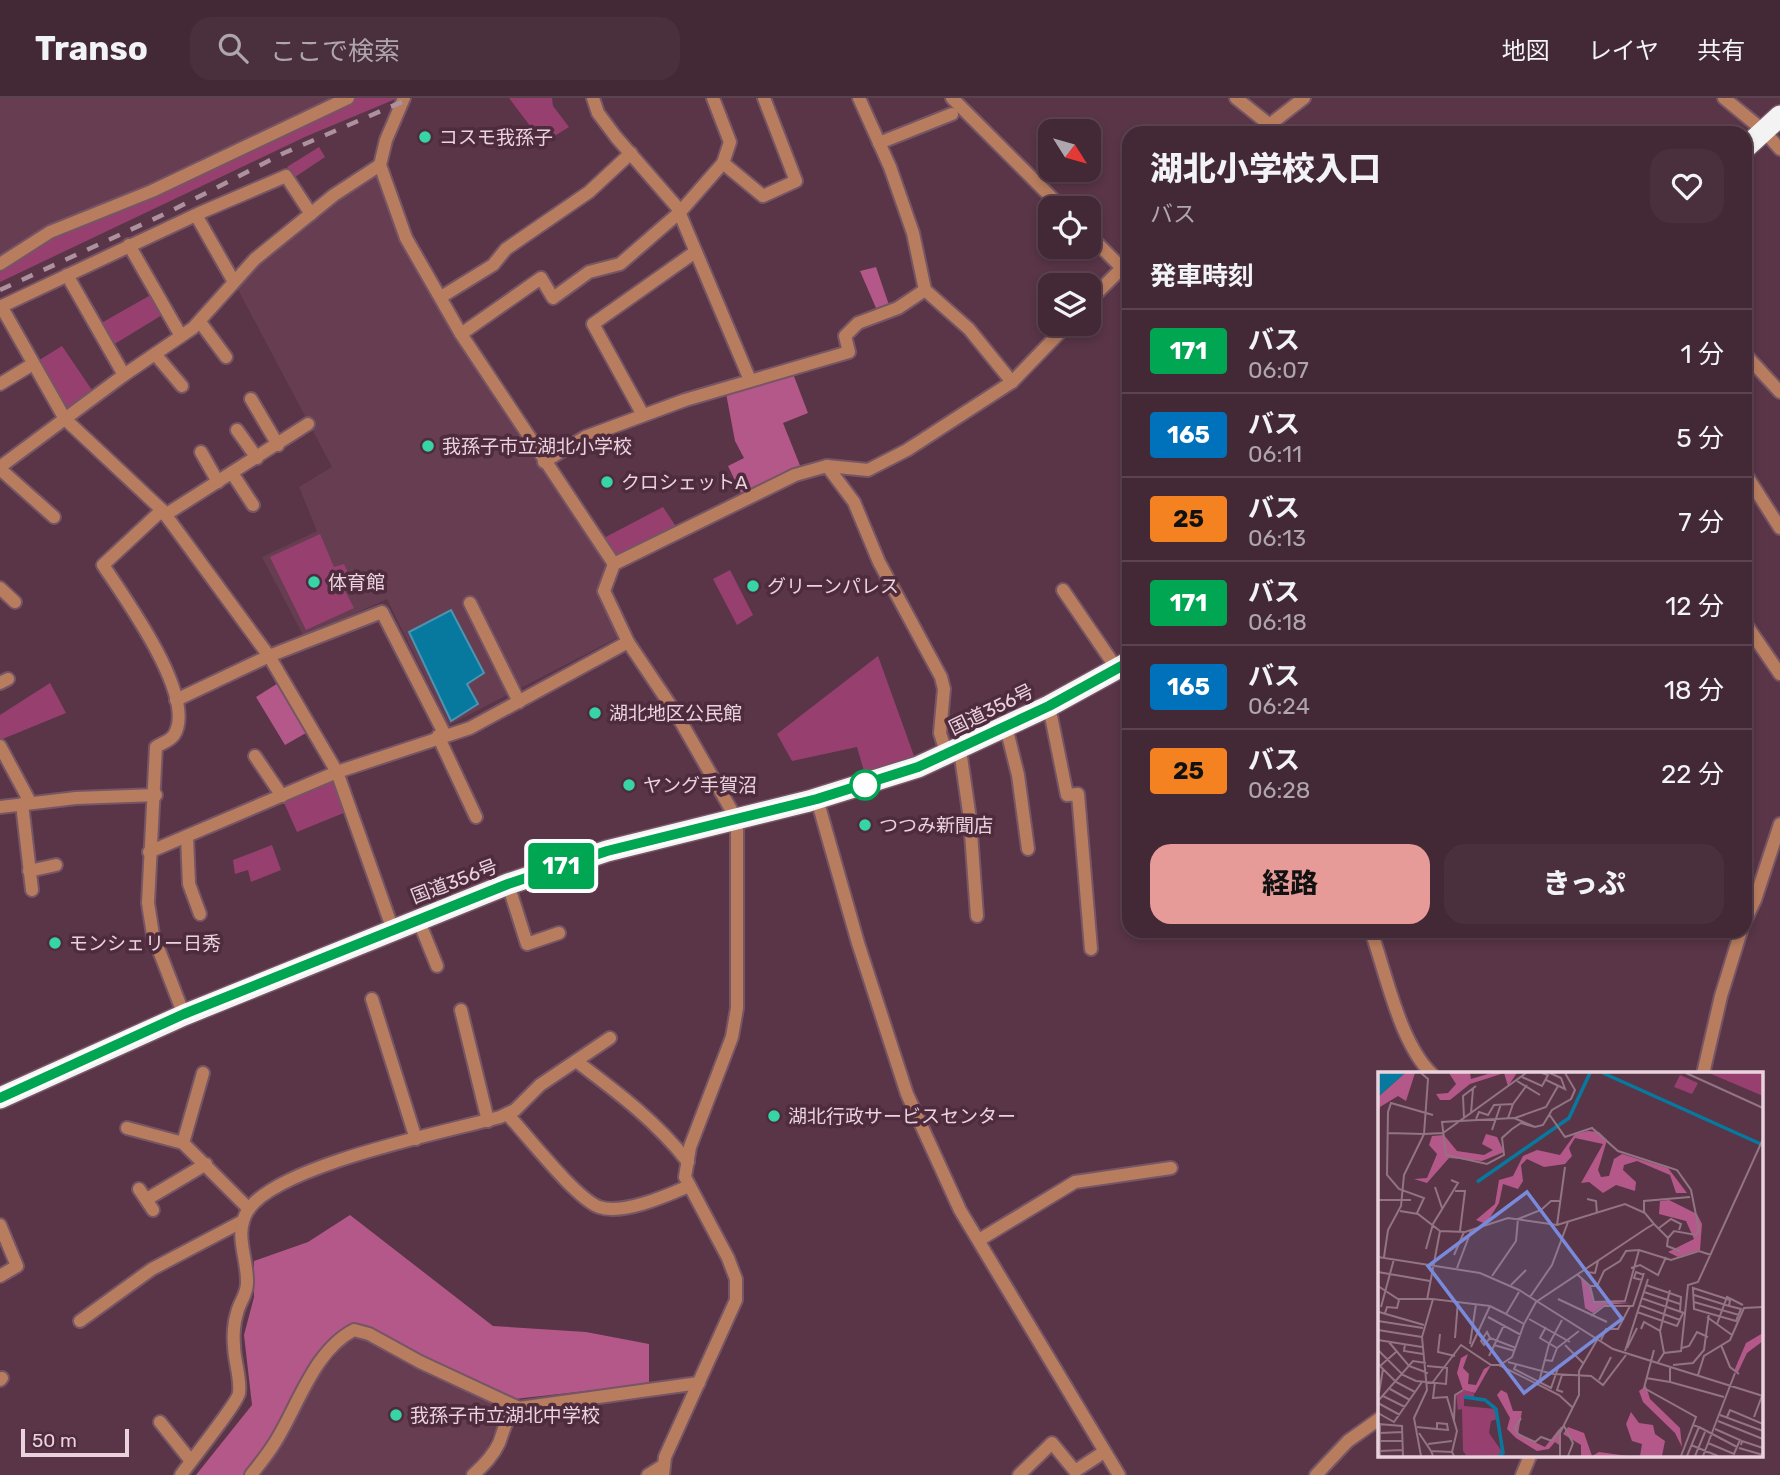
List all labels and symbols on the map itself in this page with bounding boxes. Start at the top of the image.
north arrow [1038,119,1101,182]
place label: コスモ我孫子 [439,126,553,149]
marker: コスモ我孫子 [417,129,433,145]
place label: 我孫子市立湖北小学校 [442,435,632,458]
marker: 我孫子市立湖北小学校 [420,438,436,454]
place label: クロシェットA [621,471,748,494]
marker: クロシェットA [599,474,615,490]
place label: 体育館 [328,571,385,594]
marker: 体育館 [306,574,322,590]
place label: グリーンパレス [767,575,899,598]
marker: グリーンパレス [745,578,761,594]
street label: 国道356号 [945,679,1037,740]
place label: 湖北地区公民館 [609,702,742,725]
marker: 湖北地区公民館 [587,705,603,721]
unlabelled marker [850,770,880,800]
place label: ヤング手賀沼 [643,774,757,797]
marker: ヤング手賀沼 [621,777,637,793]
place label: つつみ新聞店 [879,814,993,837]
marker: つつみ新聞店 [857,817,873,833]
line badge: 171 [521,843,601,889]
street label: 国道356号 [407,854,501,909]
place label: モンシェリー日秀 [69,932,221,955]
marker: モンシェリー日秀 [47,935,63,951]
inset map [1378,1072,1762,1458]
place label: 湖北行政サービスセンター [788,1105,1016,1128]
marker: 湖北行政サービスセンター [766,1108,782,1124]
place label: 我孫子市立湖北中学校 [410,1404,600,1427]
marker: 我孫子市立湖北中学校 [388,1407,404,1423]
scale bar [21,1426,130,1458]

